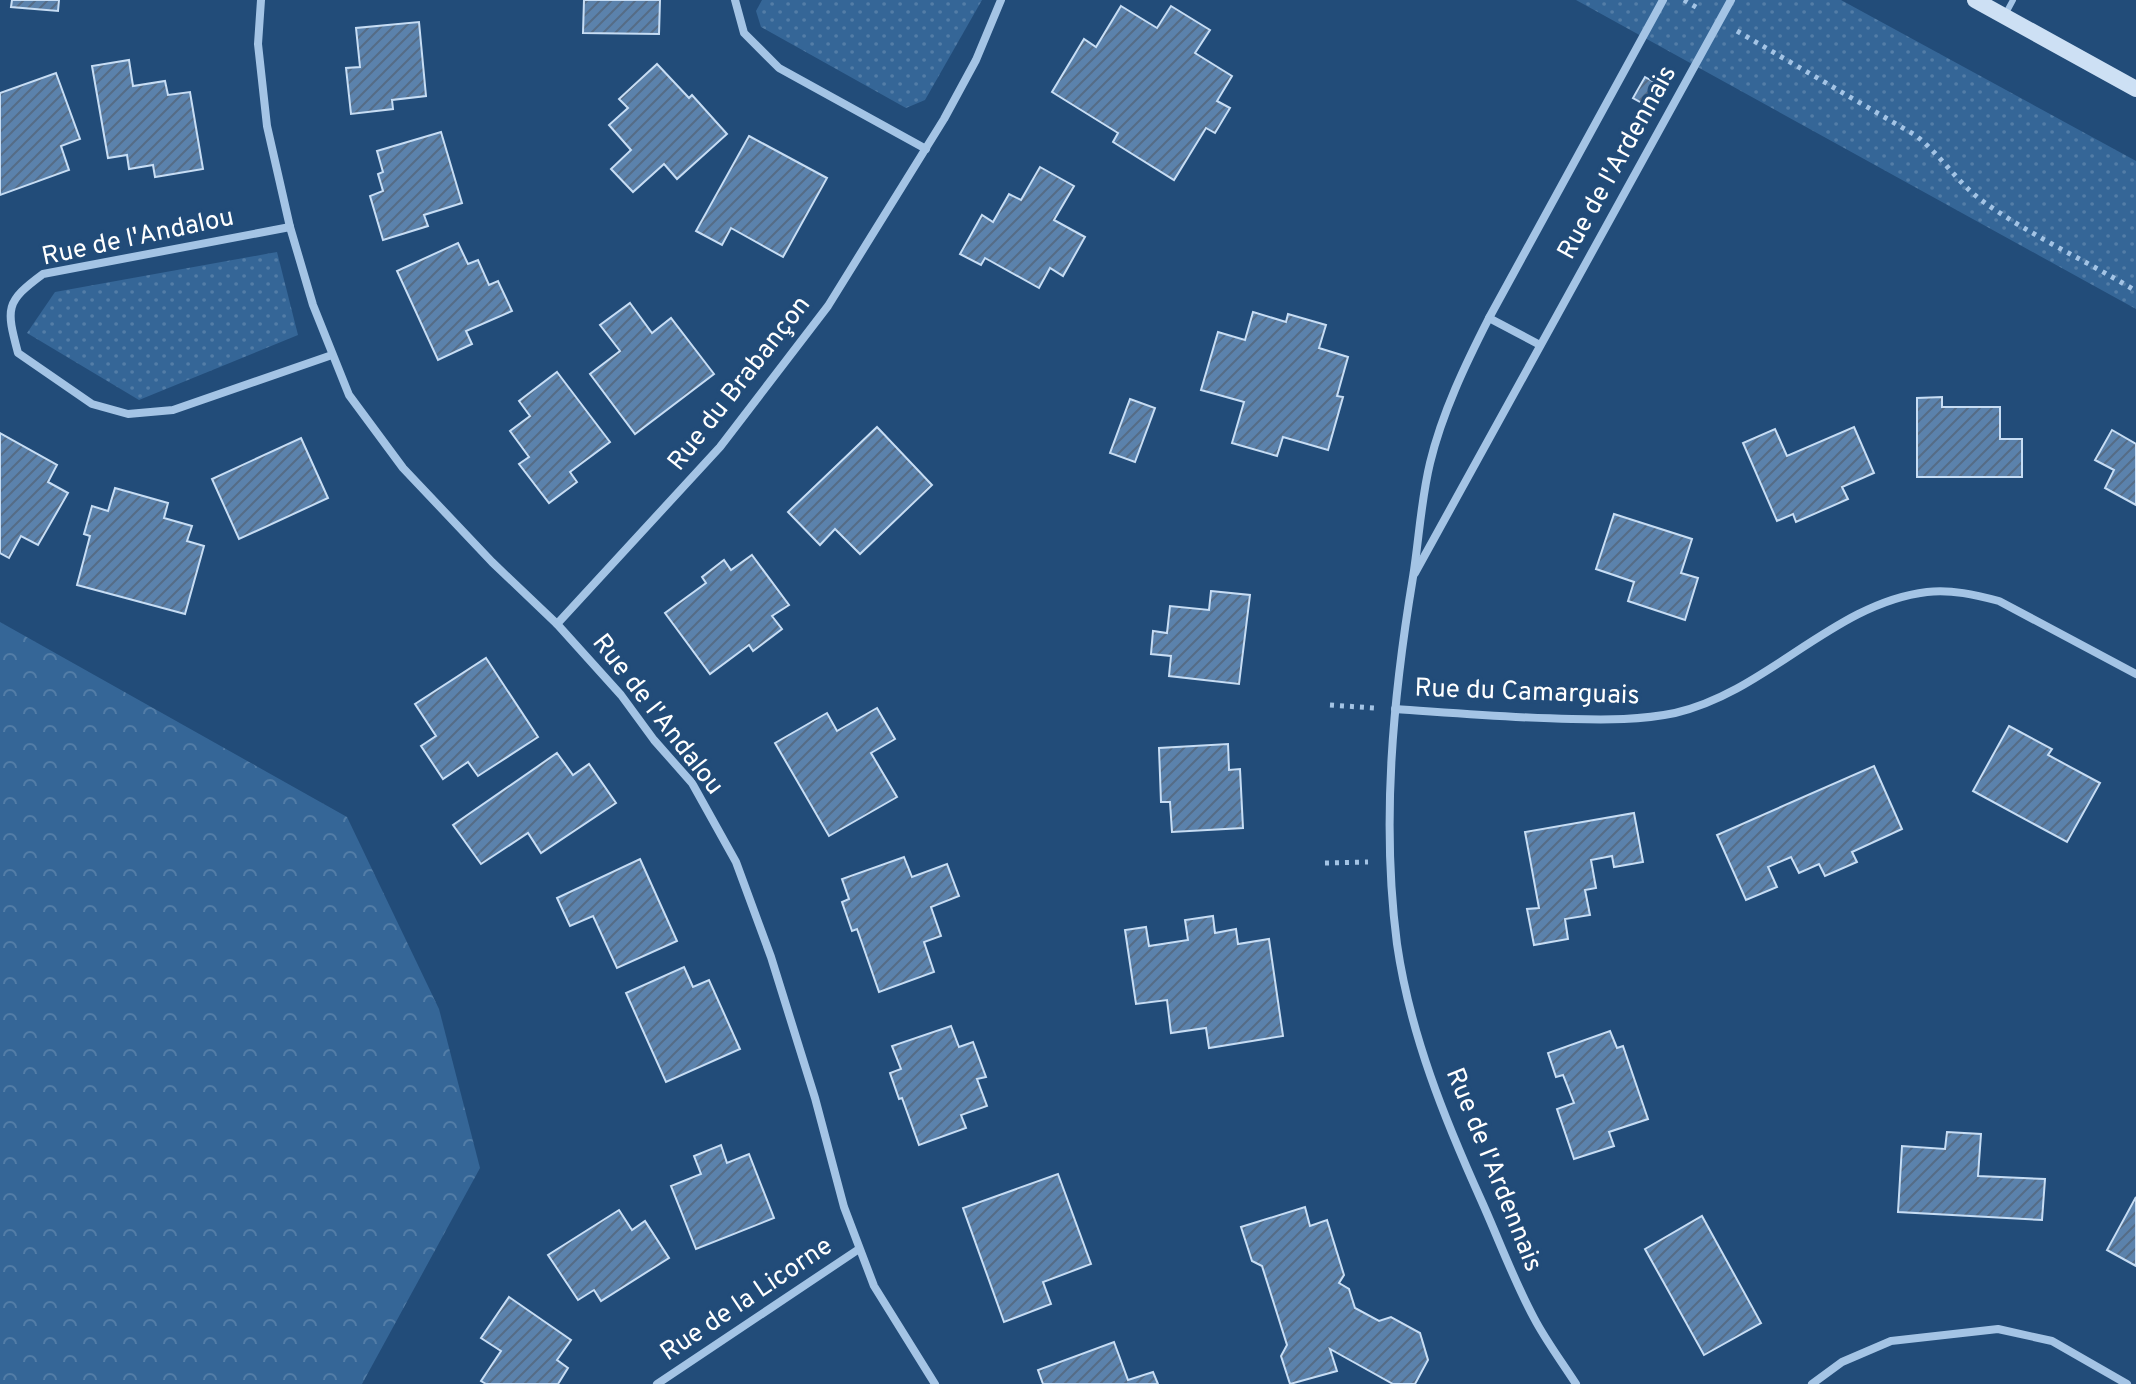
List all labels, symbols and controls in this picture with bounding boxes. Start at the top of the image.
street label: Rue de l'Ardennais [1551,60,1685,266]
street label: Rue de l'Andalou [39,202,237,274]
street label: Rue du Brabançon [661,290,819,478]
street label: Rue de l'Andalou [584,628,730,802]
street label: Rue du Camarguais [1414,673,1640,713]
street label: Rue de l'Ardennais [1437,1063,1549,1277]
street label: Rue de la Licorne [655,1230,839,1370]

